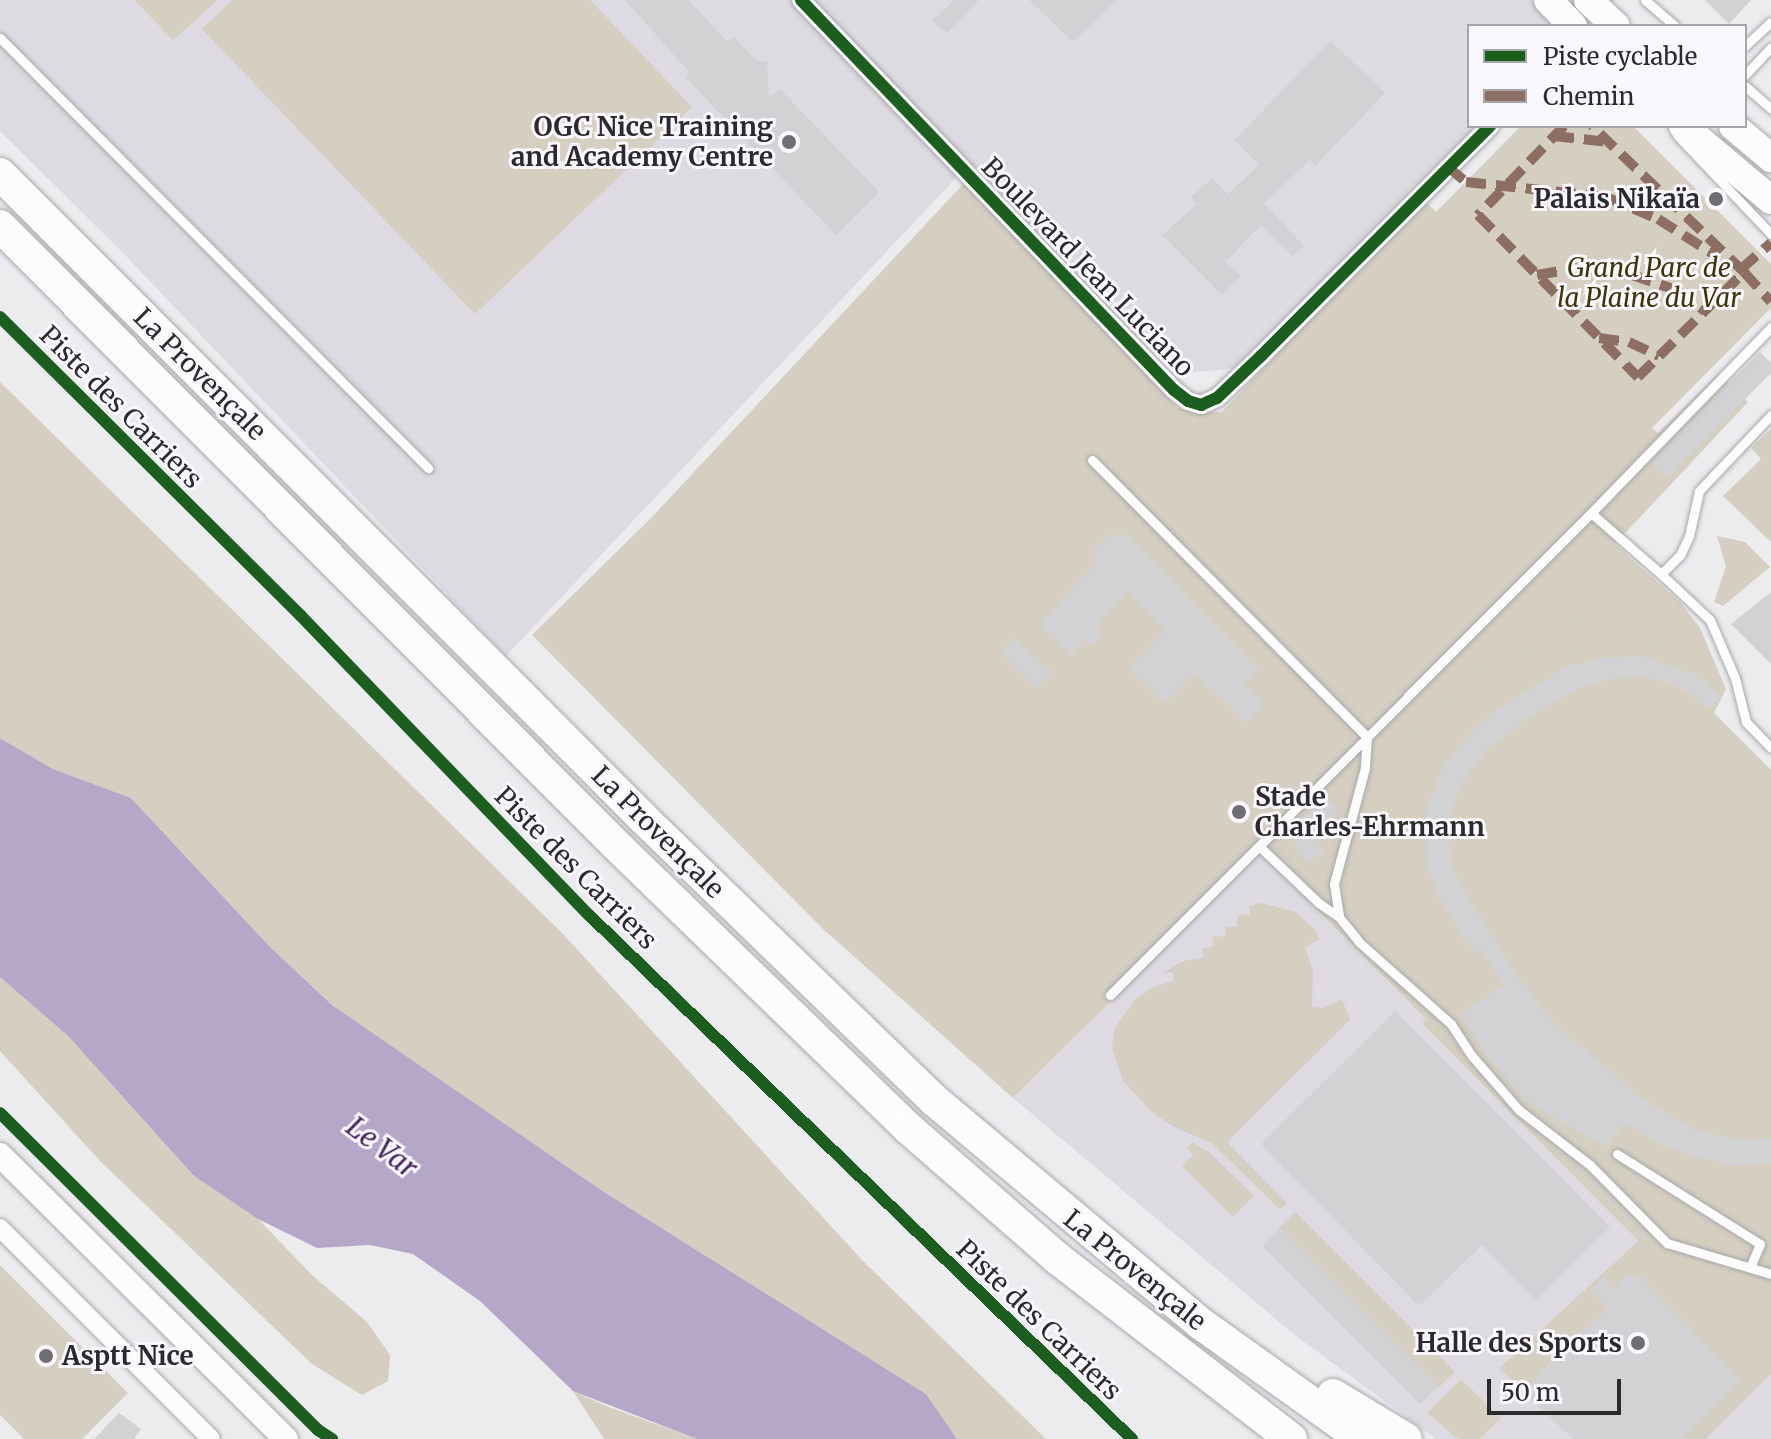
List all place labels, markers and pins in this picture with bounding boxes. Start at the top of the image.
place label: OGC Nice Training and Academy Centre [511,111,773,172]
marker: OGC Nice Training and Academy Centre [780,133,798,151]
place label: Palais Nikaïa [1533,183,1700,215]
marker: Palais Nikaïa [1707,190,1725,208]
place label: Stade Charles-Ehrmann [1255,781,1485,842]
marker: Stade Charles-Ehrmann [1230,803,1248,821]
place label: Halle des Sports [1415,1327,1622,1359]
marker: Halle des Sports [1629,1334,1647,1352]
place label: Asptt Nice [62,1340,194,1372]
marker: Asptt Nice [37,1347,55,1365]

